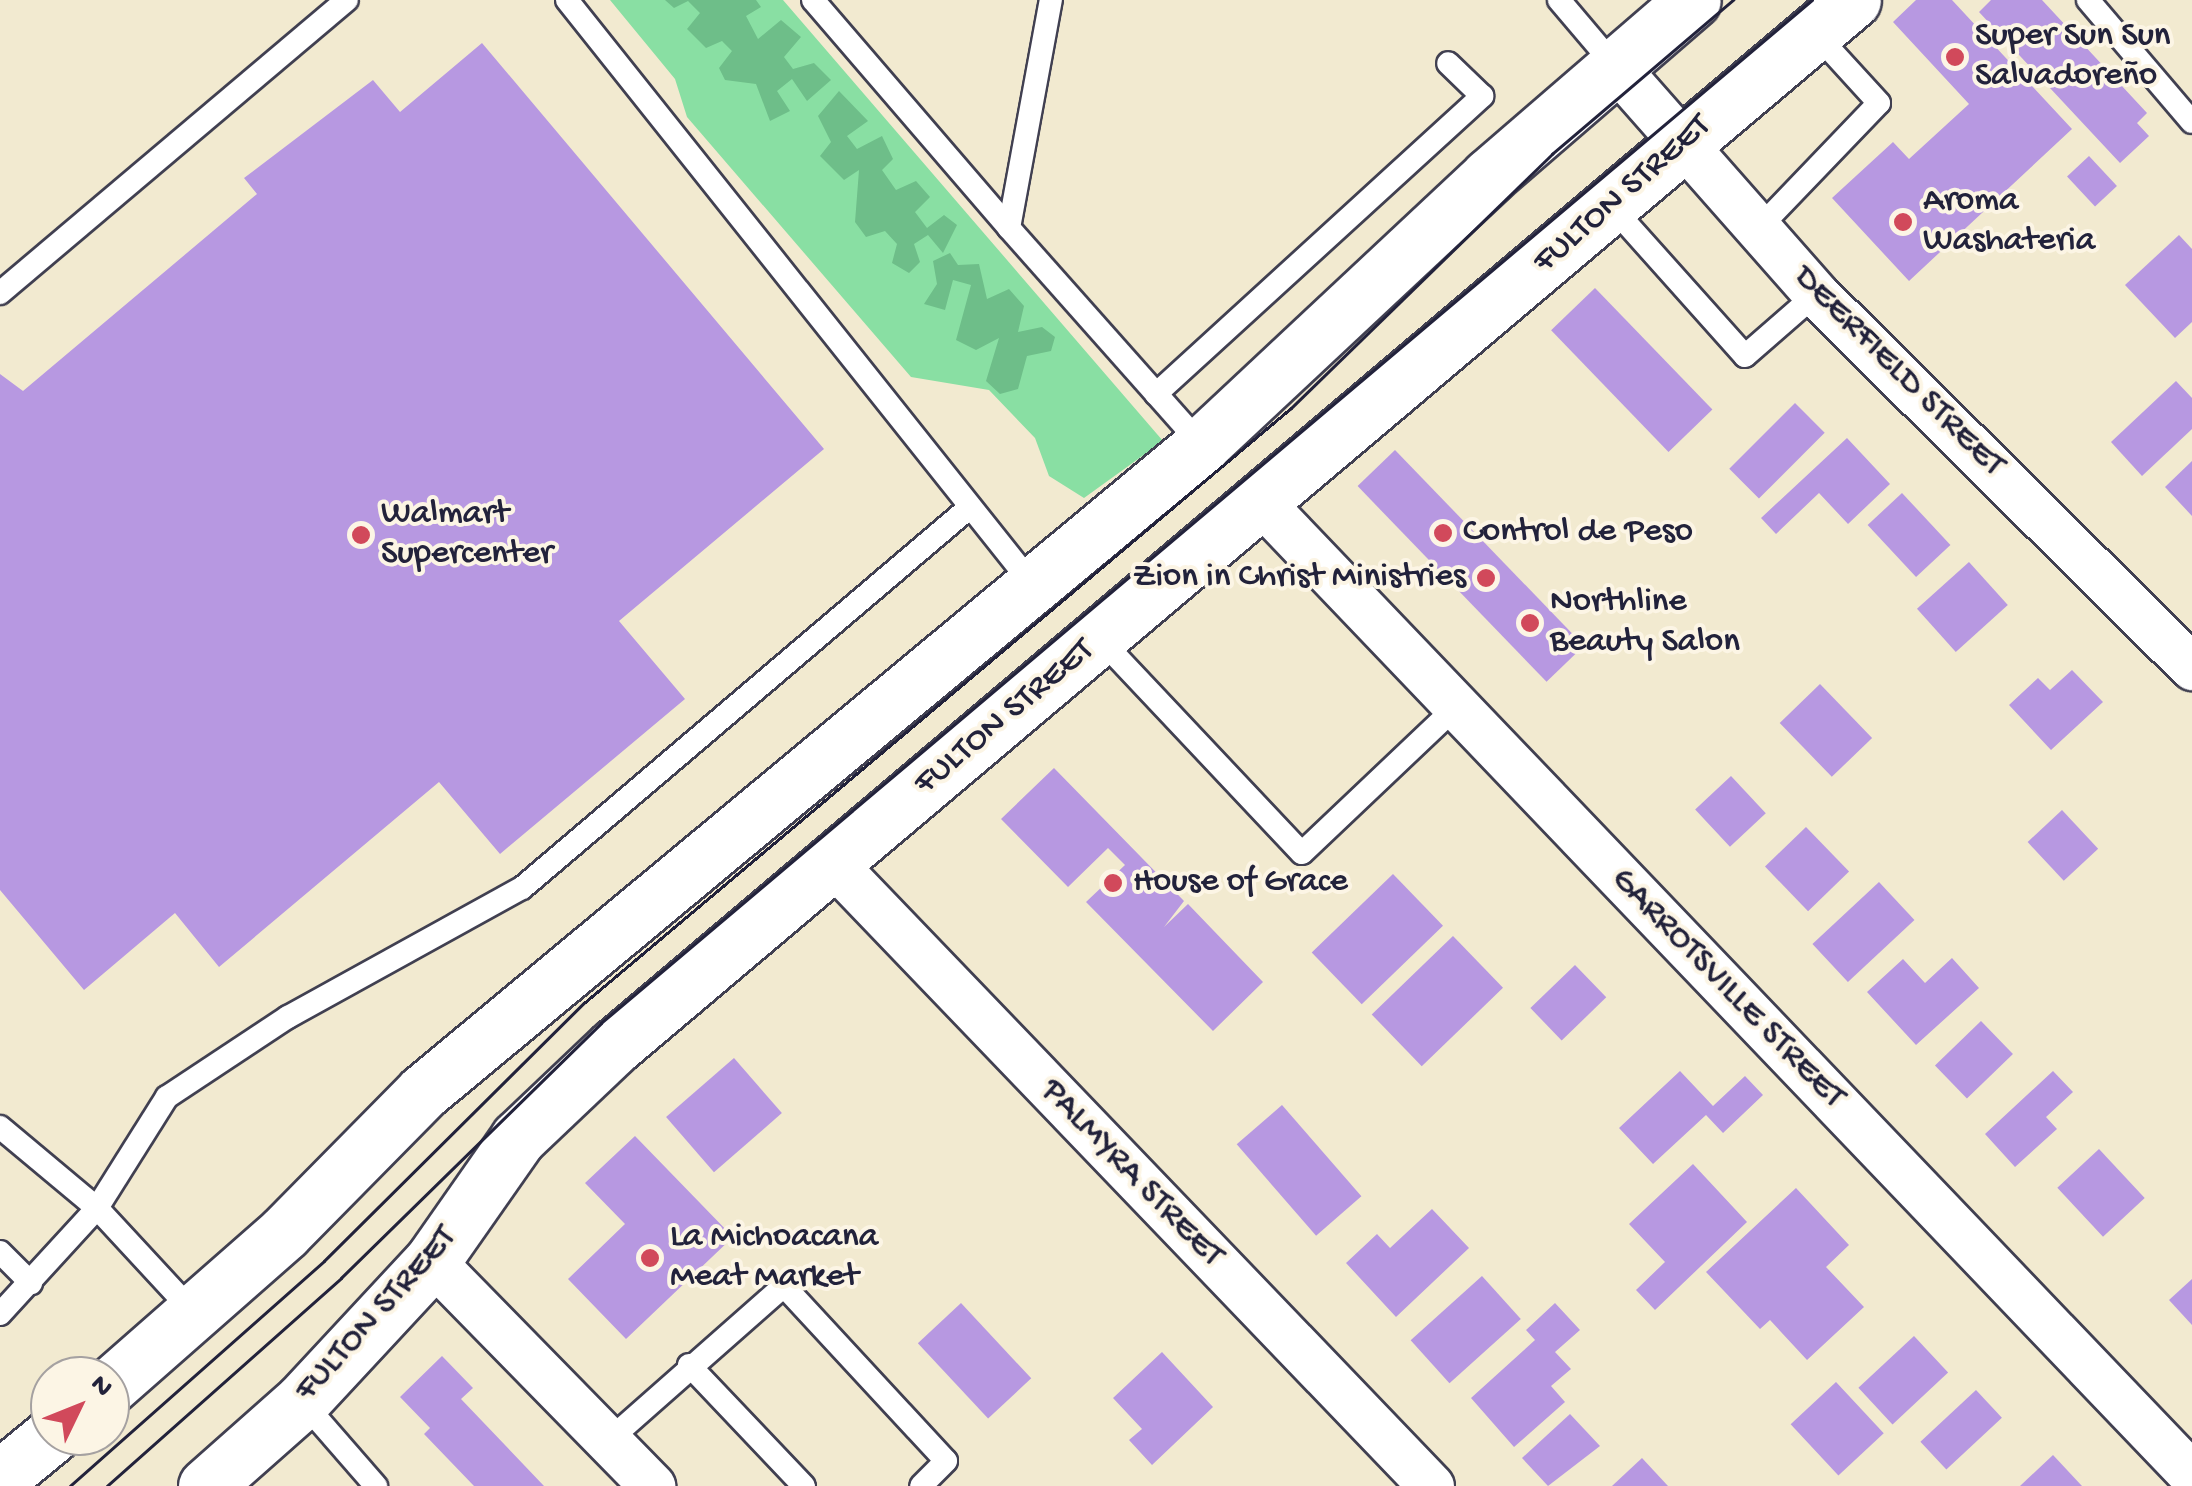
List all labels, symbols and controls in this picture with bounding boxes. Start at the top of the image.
place label: Super Sun Sun Salvadoreño [1975,16,2170,98]
marker: Super Sun Sun Salvadoreño [1944,46,1966,68]
street label: FULTON STREET [1526,106,1720,284]
place label: Aroma Washateria [1923,181,2095,263]
marker: Aroma Washateria [1892,211,1914,233]
street label: DEERFIELD STREET [1783,257,2013,487]
place label: Walmart Supercenter [381,494,553,576]
place label: Control de Peso [1463,512,1693,554]
marker: Control de Peso [1432,522,1454,544]
marker: Walmart Supercenter [350,524,372,546]
place label: Zion in Christ Ministries [1133,557,1466,599]
marker: Zion in Christ Ministries [1475,567,1497,589]
place label: Northline Beauty Salon [1550,582,1740,664]
marker: Northline Beauty Salon [1519,612,1541,634]
street label: FULTON STREET [907,631,1103,805]
street label: GARROTSVILLE STREET [1601,860,1853,1118]
place label: House of Grace [1133,862,1348,904]
marker: House of Grace [1102,872,1124,894]
street label: PALMYRA STREET [1031,1071,1231,1277]
place label: La Michoacana Meat Market [670,1217,878,1299]
street label: FULTON STREET [287,1219,467,1411]
marker: La Michoacana Meat Market [639,1247,661,1269]
north arrow [30,1356,130,1456]
text: N [83,1369,119,1405]

